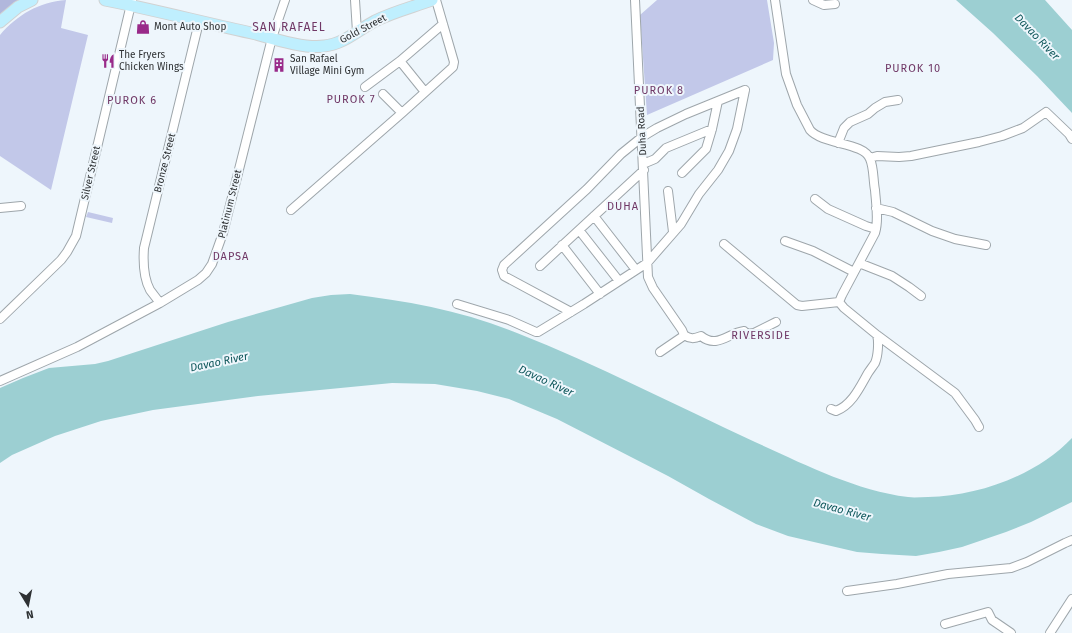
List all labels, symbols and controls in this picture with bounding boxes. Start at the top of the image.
water label: Davao River [1012,11,1063,63]
street label: Gold Street [338,12,389,46]
shop icon: Mont Auto Shop [135,19,151,35]
district label: SAN RAFAEL [252,20,326,34]
place label: Mont Auto Shop [154,21,226,33]
place label: The Fryers Chicken Wings [119,49,184,73]
restaurant icon: The Fryers Chicken Wings [100,53,116,69]
place label: San Rafael Village Mini Gym [290,53,364,77]
building icon: San Rafael Village Mini Gym [271,57,287,73]
district label: PUROK 10 [885,62,941,75]
district label: PUROK 8 [634,84,684,97]
district label: PUROK 7 [326,93,376,106]
district label: PUROK 6 [107,94,157,107]
street label: Duha Road [635,106,649,156]
street label: Bronze Street [152,132,178,194]
street label: Silver Street [79,144,103,201]
street label: Platinum Street [216,168,244,240]
district label: DUHA [607,200,639,213]
district label: DAPSA [213,250,249,263]
district label: RIVERSIDE [731,329,791,342]
water label: Davao River [189,349,250,374]
water label: Davao River [517,363,576,400]
water label: Davao River [812,496,873,524]
north arrow [8,585,48,625]
text: N [25,607,34,621]

